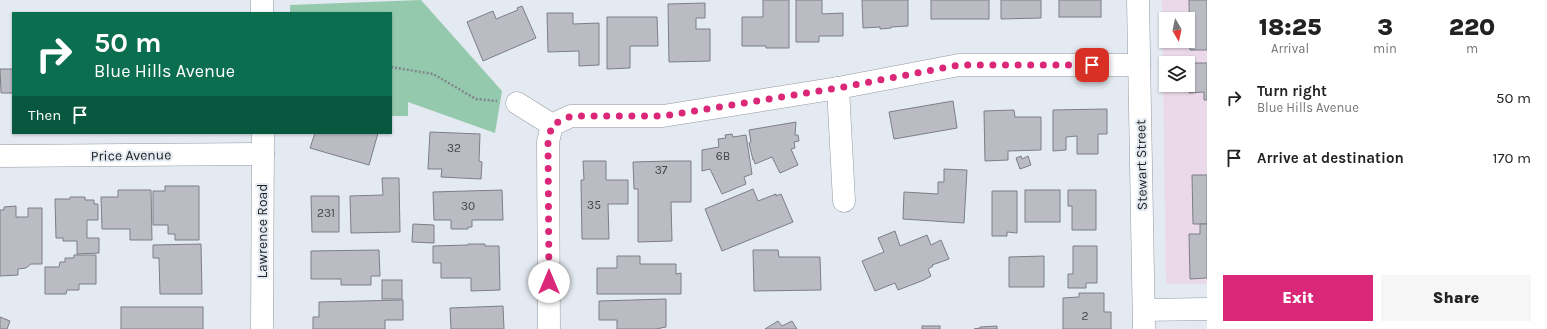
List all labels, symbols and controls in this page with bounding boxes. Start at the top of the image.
north arrow [1159,12,1195,48]
map controls [1159,12,1195,92]
text: 18:25 [1259,13,1321,41]
text: 3 [1377,13,1393,41]
text: 220 [1449,13,1495,41]
text: 50 m [94,26,162,59]
icon: right [28,28,80,80]
text: Arrival [1271,41,1309,56]
text: min [1373,41,1397,56]
text: m [1466,41,1478,56]
pin [1075,48,1109,82]
icon: arrive [1081,54,1103,76]
button: layers [1159,56,1195,92]
text: Blue Hills Avenue [94,60,235,82]
text: Turn right [1257,82,1327,100]
icon: right [1223,87,1245,109]
text: 50 m [1496,89,1531,107]
text: Blue Hills Avenue [1257,100,1359,115]
icon: arrive [69,104,91,126]
text: Then [28,106,61,124]
street label: Stewart Street [1132,119,1151,211]
house number: 32 [447,141,461,155]
street label: Price Avenue [90,146,172,165]
icon: arrive [1223,147,1245,169]
house number: 6B [716,149,730,163]
text: Arrive at destination [1257,149,1404,167]
text: 170 m [1493,149,1531,167]
house number: 37 [655,163,668,177]
street label: Lawrence Road [254,183,271,279]
house number: 35 [587,198,601,212]
house number: 30 [461,199,475,213]
house number: 231 [317,206,335,220]
position arrow [528,261,570,303]
button: Exit [1223,275,1373,321]
button: Share [1381,275,1531,321]
house number: 2 [1082,309,1089,323]

